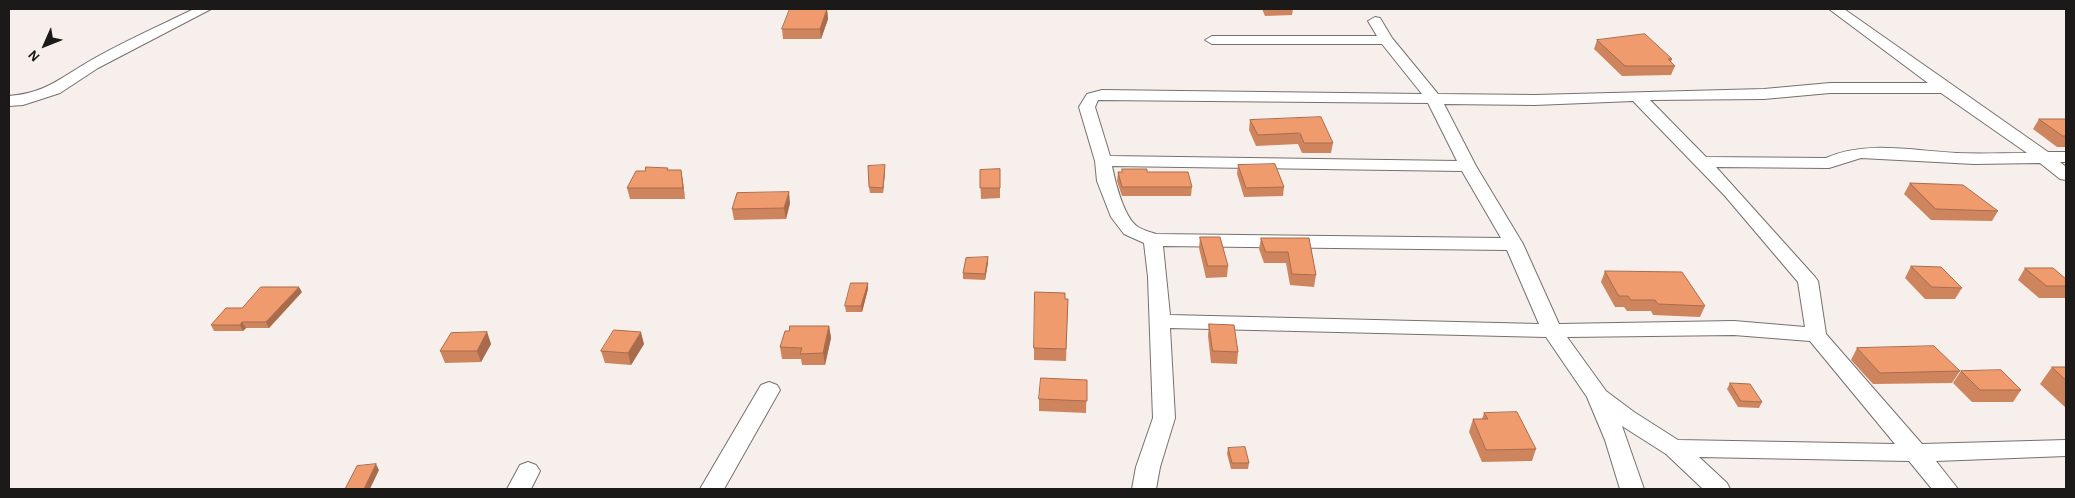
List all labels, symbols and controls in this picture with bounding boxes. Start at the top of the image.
north arrow [20,20,70,70]
text: N [26,47,43,64]

